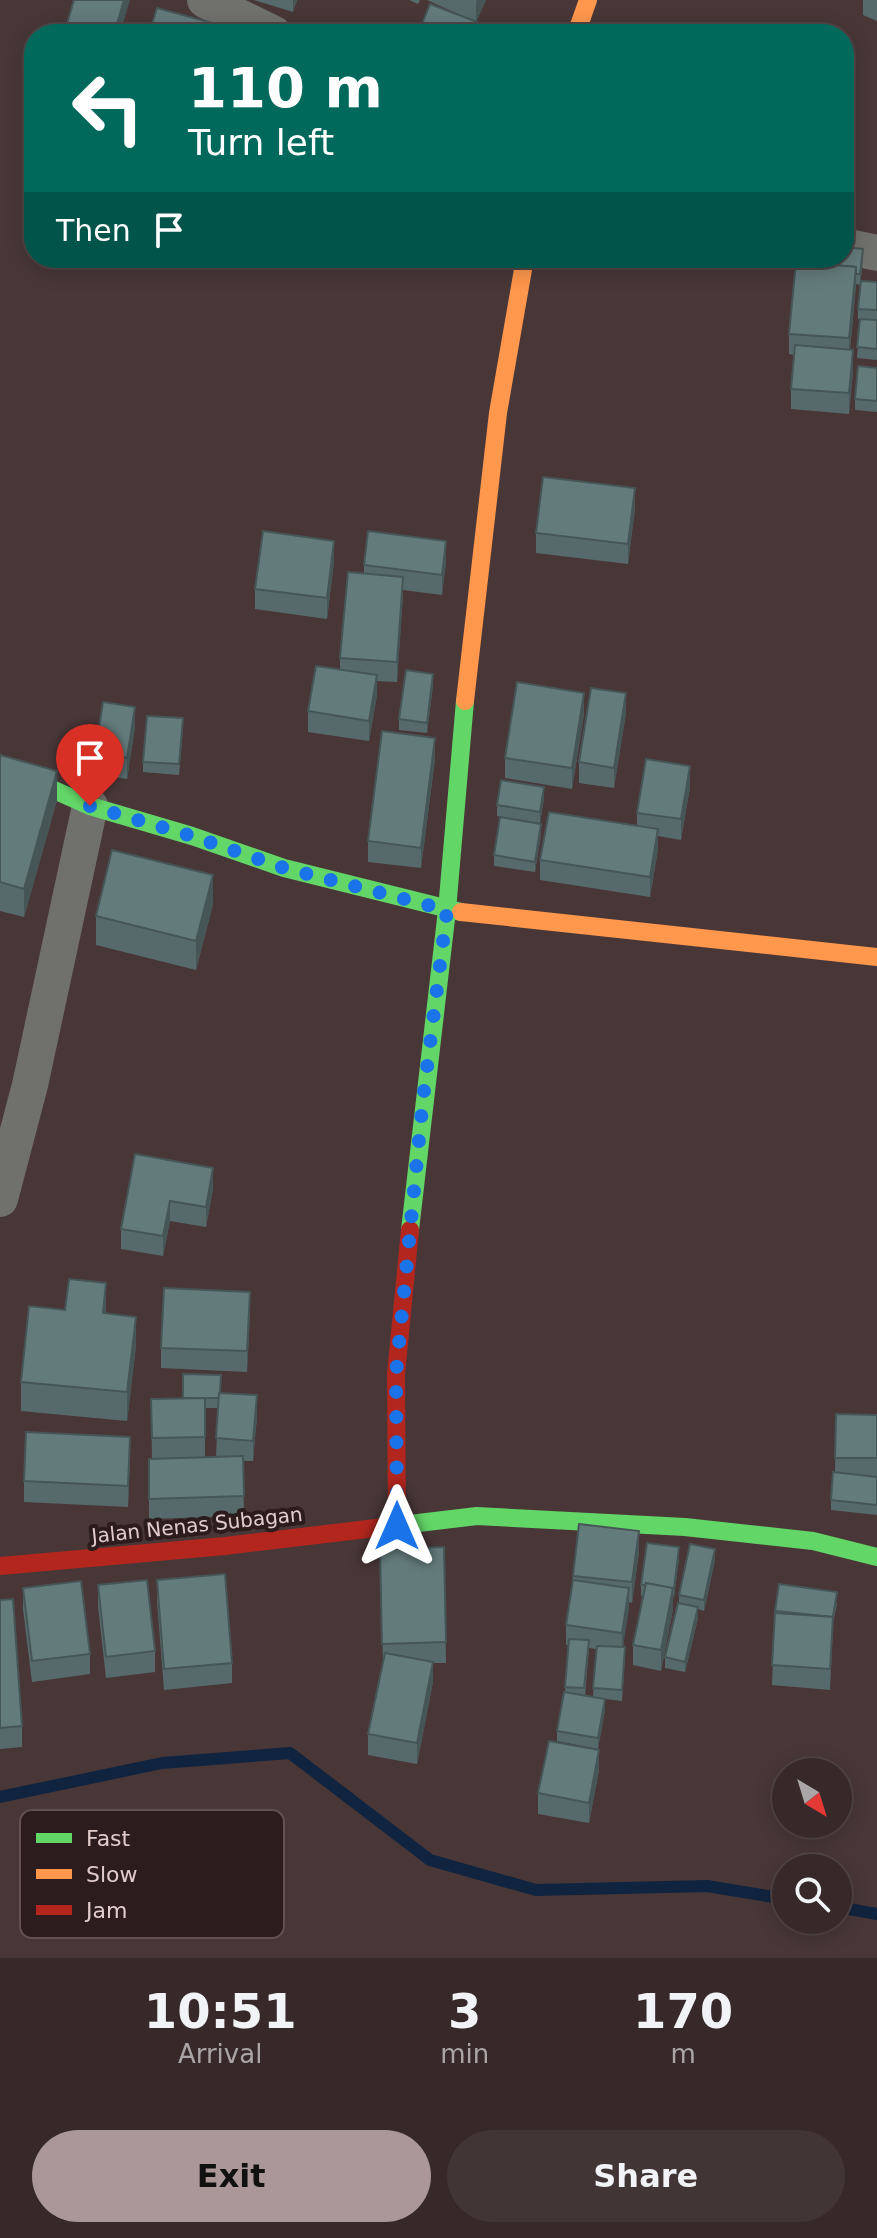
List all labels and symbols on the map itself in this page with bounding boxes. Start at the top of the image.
pin [56,724,124,806]
position arrow [355,1484,439,1568]
street label: Jalan Nenas Subagan [88,1502,304,1548]
north arrow [772,1758,852,1838]
legend [20,1810,284,1938]
text: Fast [86,1826,131,1851]
text: Slow [86,1862,138,1887]
text: Jam [84,1898,127,1923]

